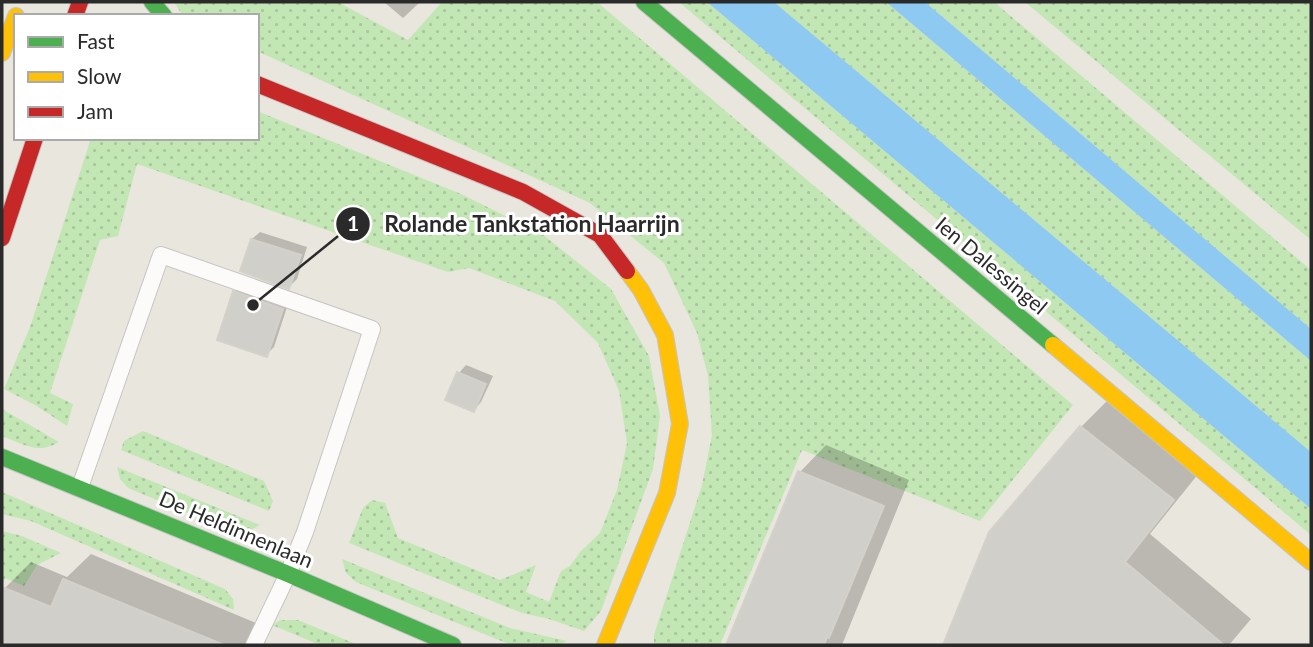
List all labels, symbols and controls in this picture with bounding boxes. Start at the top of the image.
legend [14,14,259,140]
text: Fast [77,28,115,53]
text: Slow [77,63,122,88]
text: Jam [77,98,113,123]
callout: Rolande Tankstation Haarrijn [335,202,694,246]
text: Rolande Tankstation Haarrijn [384,209,680,237]
text: 1 [347,210,359,235]
street label: Ien Dalessingel [931,211,1053,319]
street label: De Heldinnenlaan [156,485,317,572]

